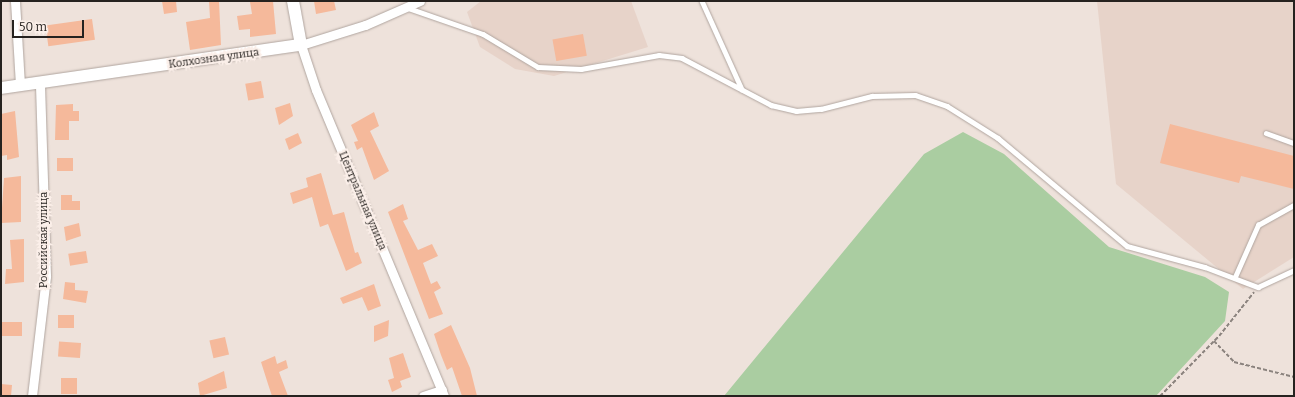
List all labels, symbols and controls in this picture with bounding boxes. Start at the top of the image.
scale bar [14,12,86,38]
text: 50 m [19,20,47,34]
street label: Колхозная улица [168,46,260,72]
street label: Центральная улица [335,150,389,252]
street label: Российская улица [37,192,51,288]

